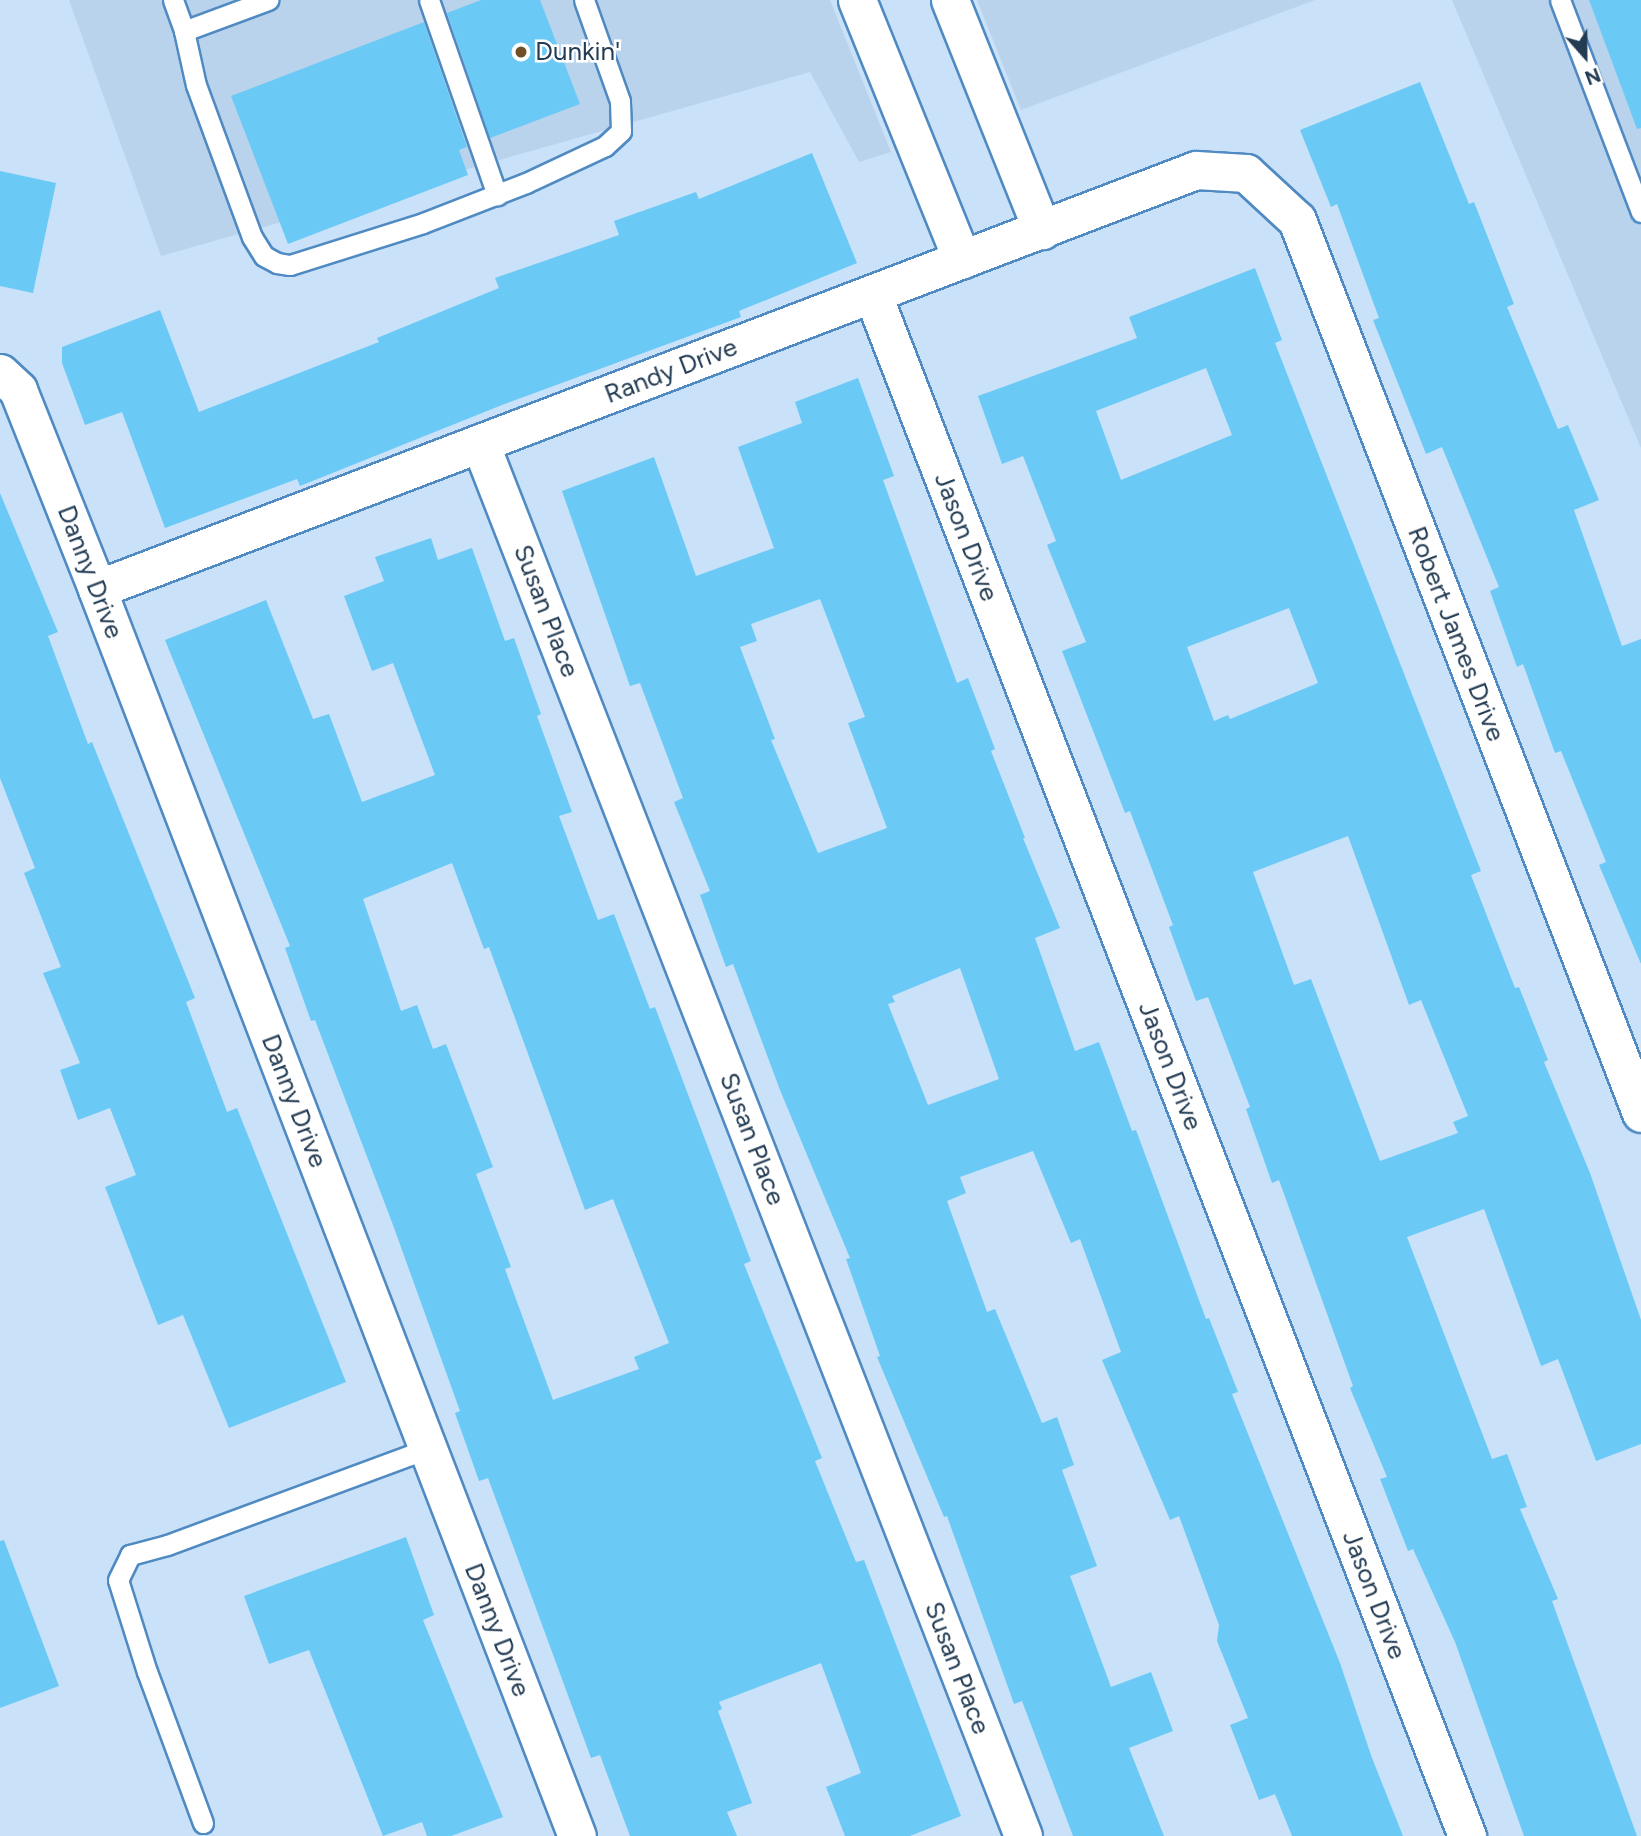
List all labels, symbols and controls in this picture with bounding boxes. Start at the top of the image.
north arrow [1550,21,1620,91]
place label: Dunkin' [535,36,620,68]
marker: Dunkin' [513,44,529,60]
text: N [1582,63,1604,89]
street label: Randy Drive [600,331,742,411]
street label: Jason Drive [927,468,1005,606]
street label: Danny Drive [50,501,130,643]
street label: Robert James Drive [1401,522,1511,746]
street label: Susan Place [507,540,585,682]
street label: Jason Drive [1131,997,1209,1135]
street label: Danny Drive [254,1030,334,1172]
street label: Susan Place [713,1068,791,1210]
street label: Jason Drive [1335,1526,1413,1664]
street label: Danny Drive [457,1559,537,1701]
street label: Susan Place [918,1597,996,1739]

